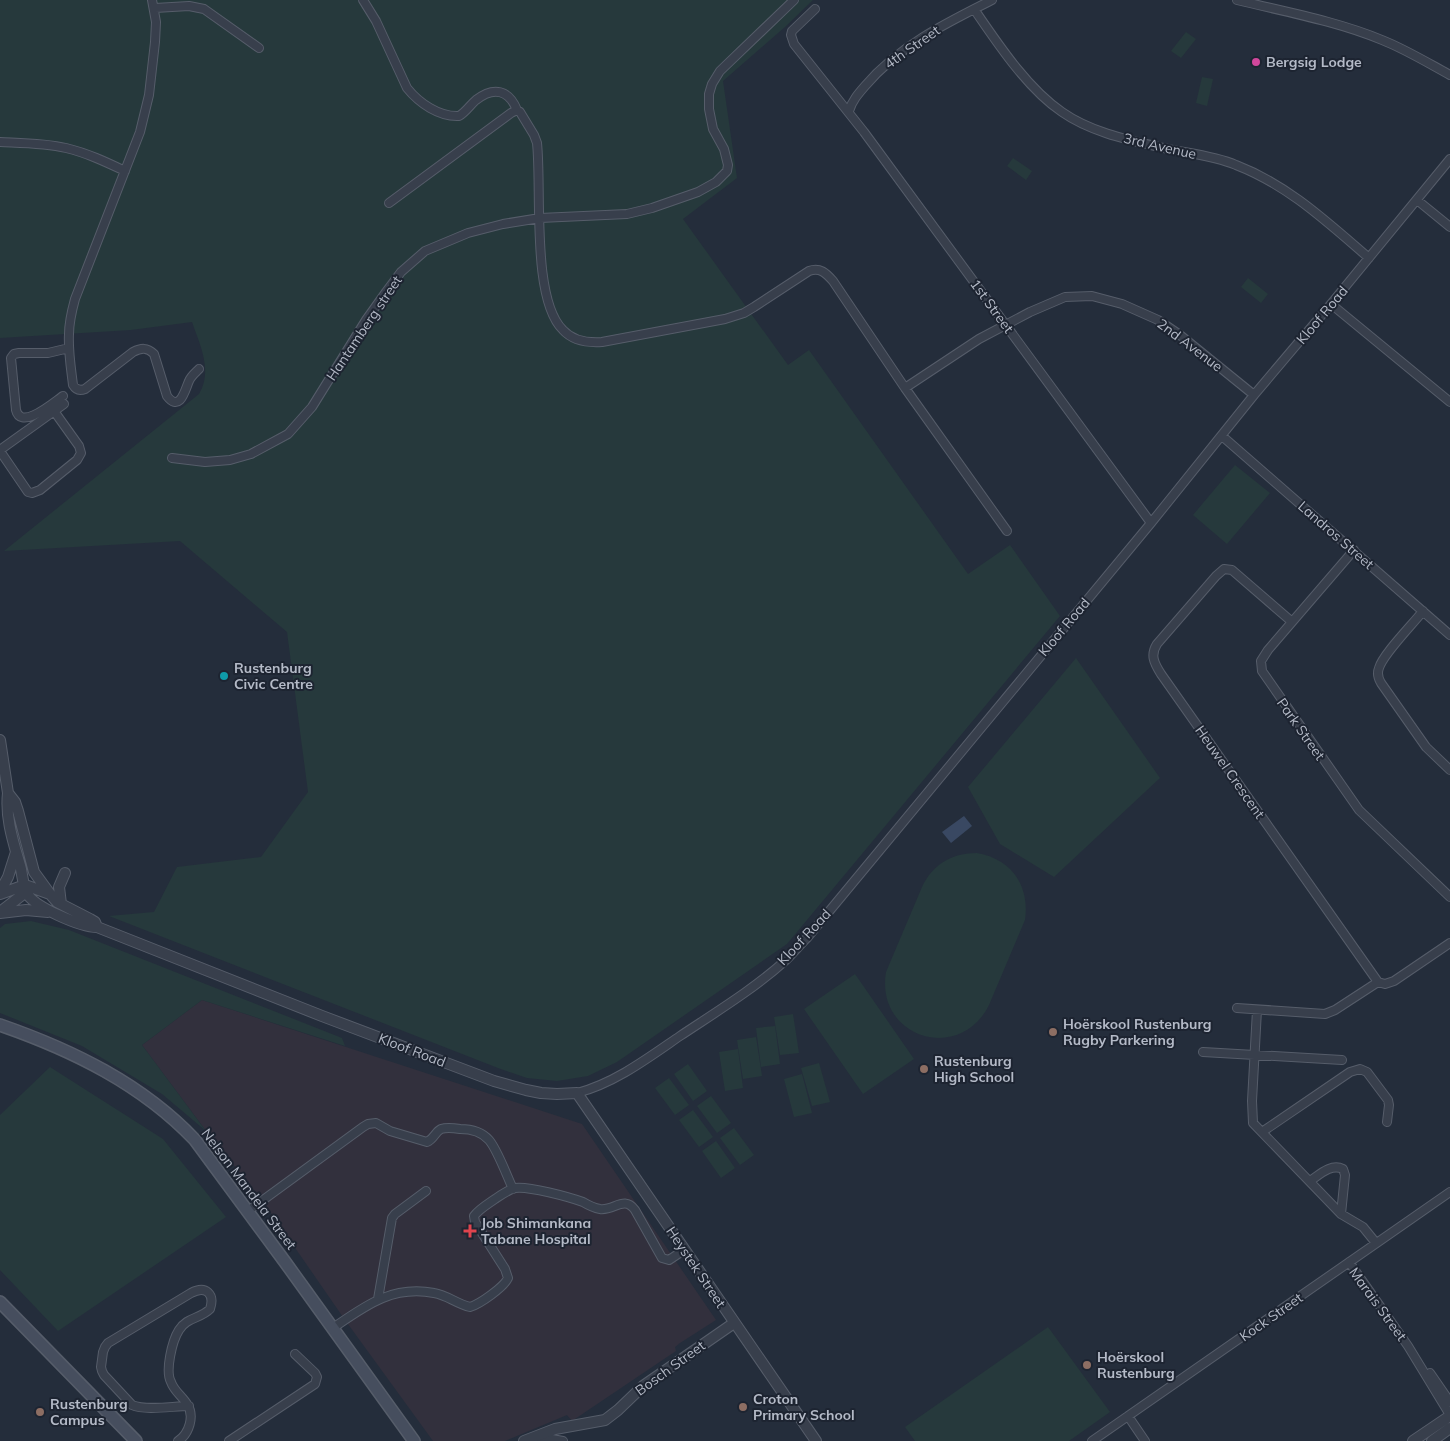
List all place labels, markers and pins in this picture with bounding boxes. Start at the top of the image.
place label: Bergsig Lodge [1266,53,1362,71]
marker: Bergsig Lodge [1250,56,1262,68]
place label: Rustenburg Civic Centre [234,659,313,693]
marker: Rustenburg Civic Centre [218,670,230,682]
place label: Hoërskool Rustenburg Rugby Parkering [1063,1015,1211,1049]
marker: Hoërskool Rustenburg Rugby Parkering [1047,1026,1059,1038]
place label: Rustenburg High School [934,1052,1014,1086]
marker: Rustenburg High School [918,1063,930,1075]
place label: Job Shimankana Tabane Hospital [481,1214,591,1248]
marker: Job Shimankana Tabane Hospital [463,1224,477,1238]
place label: Hoërskool Rustenburg [1097,1348,1175,1382]
marker: Hoërskool Rustenburg [1081,1359,1093,1371]
place label: Croton Primary School [753,1390,855,1424]
place label: Rustenburg Campus [50,1395,128,1429]
marker: Croton Primary School [737,1401,749,1413]
marker: Rustenburg Campus [34,1406,46,1418]

